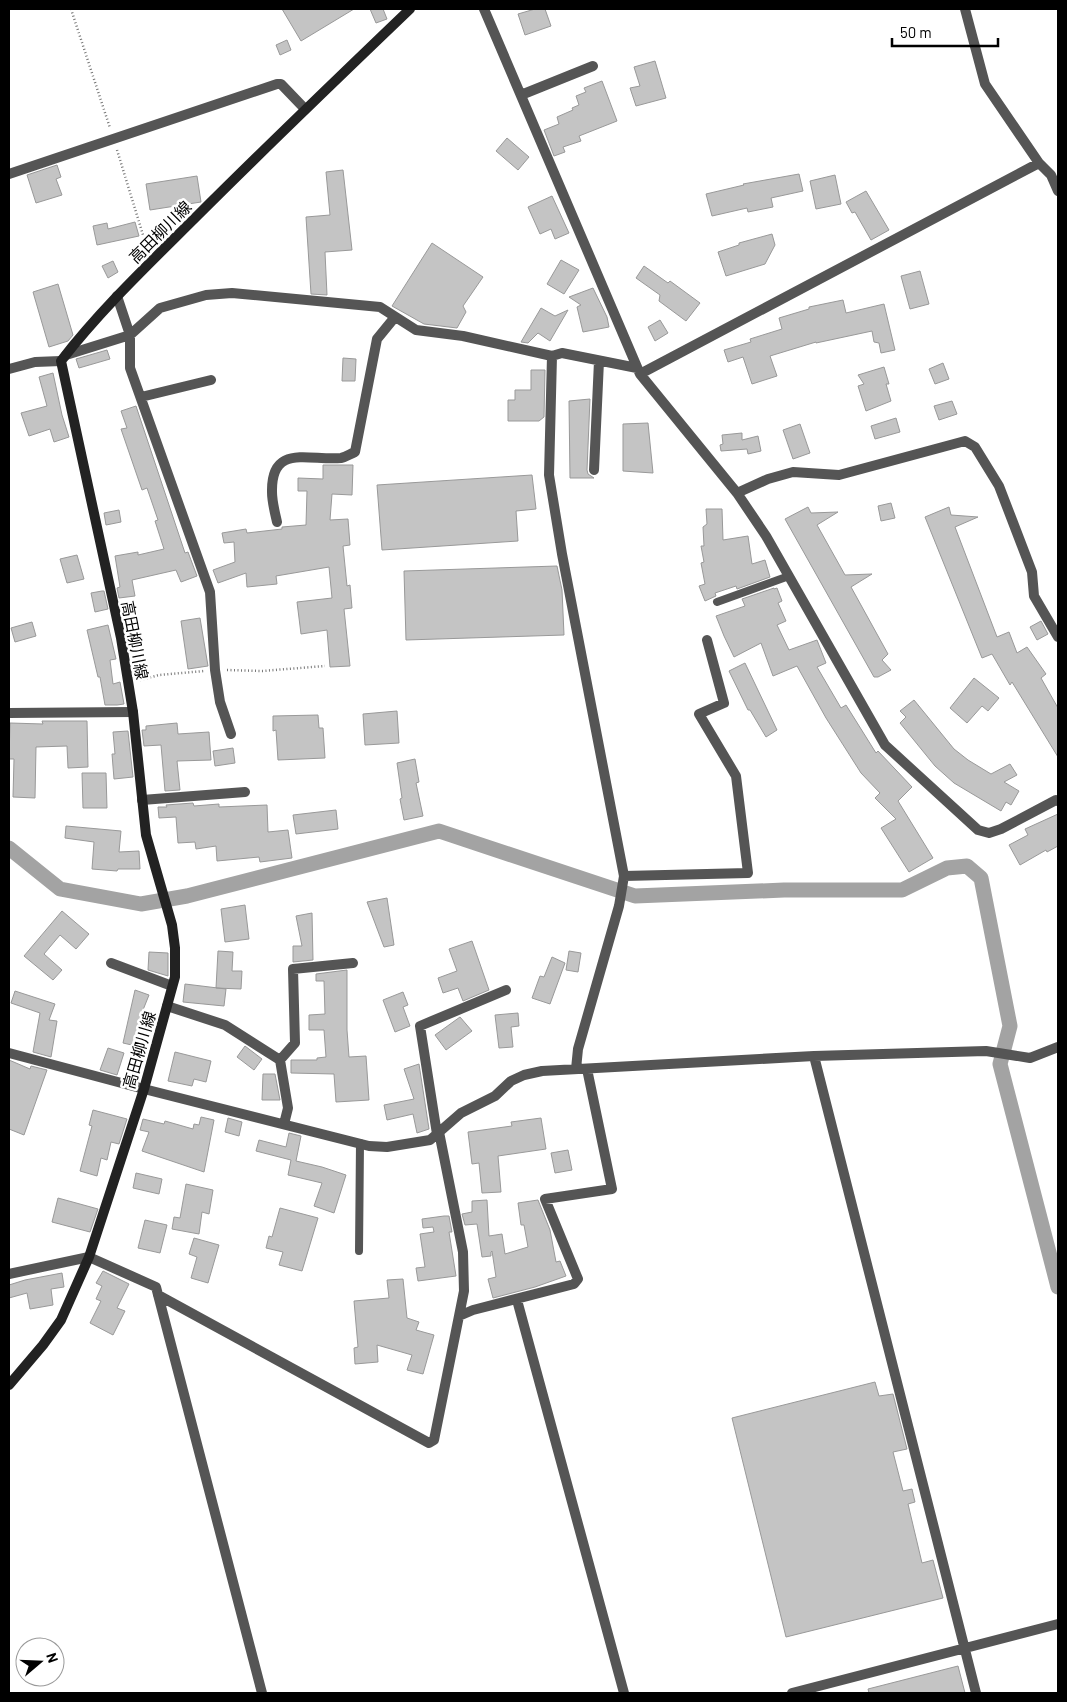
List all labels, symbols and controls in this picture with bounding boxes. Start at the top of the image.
scale bar [892,15,998,47]
text: 50 m [900,23,932,41]
street label: 高田柳川線 [125,197,195,267]
street label: 高田柳川線 [119,599,152,681]
street label: 高田柳川線 [118,1009,159,1091]
north arrow [15,1637,65,1687]
text: N [43,1650,62,1665]

